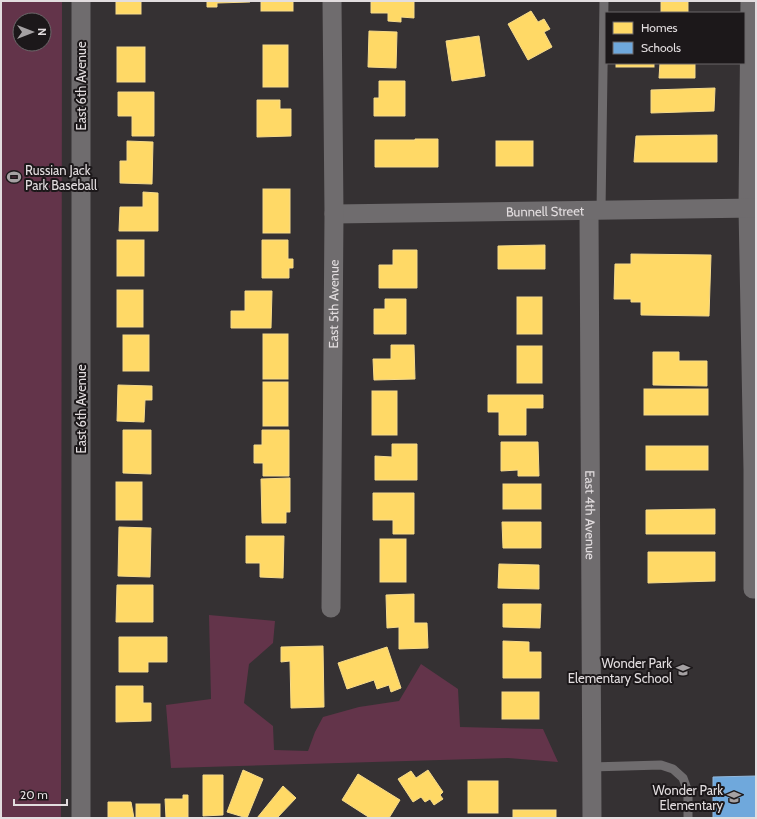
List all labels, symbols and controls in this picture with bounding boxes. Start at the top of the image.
north arrow [12,12,52,52]
legend [605,12,745,64]
text: Homes [641,20,678,35]
text: N [35,28,49,36]
text: Schools [641,40,681,55]
street label: East 6th Avenue [73,41,89,131]
place label: Russian Jack Park Baseball [25,162,97,193]
sports icon: Russian Jack Park Baseball [6,169,22,185]
street label: Bunnell Street [506,202,585,220]
street label: East 5th Avenue [325,259,342,348]
street label: East 6th Avenue [73,364,89,454]
street label: East 4th Avenue [582,470,599,560]
place label: Wonder Park Elementary School [568,655,672,686]
school or university icon: Wonder Park Elementary School [675,662,691,678]
scale bar [14,781,67,807]
place label: Wonder Park Elementary [652,782,723,813]
text: 20 m [20,787,48,802]
school or university icon: Wonder Park Elementary [726,789,742,805]

